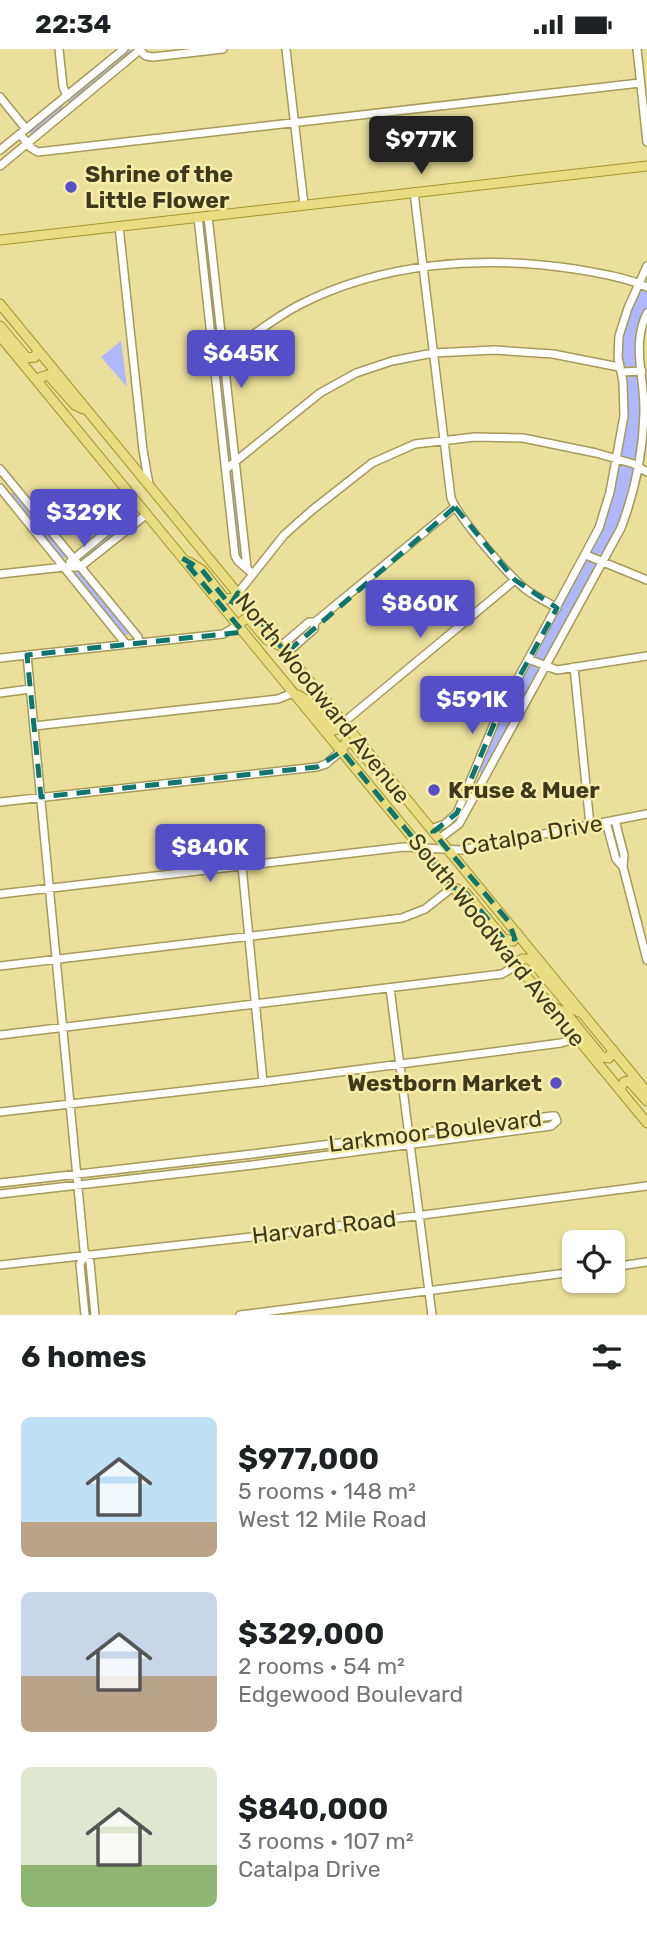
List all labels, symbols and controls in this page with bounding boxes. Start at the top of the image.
text: 22:34 [35,9,111,40]
pin: $977K [372,117,470,176]
text: $977K [385,125,457,153]
place label: Shrine of the Little Flower [85,160,233,214]
marker: Shrine of the Little Flower [63,179,79,195]
pin: $645K [192,331,290,390]
text: $645K [203,339,279,367]
pin: $329K [35,489,133,549]
text: $329K [46,498,122,526]
pin: $860K [371,581,469,640]
street label: North Woodward Avenue [229,587,417,809]
text: $860K [382,589,458,617]
pin: $591K [423,677,521,736]
text: $591K [436,685,508,713]
place label: Kruse & Muer [448,776,600,804]
marker: Kruse & Muer [426,782,442,798]
street label: Catalpa Drive [459,809,605,861]
pin: $840K [161,825,259,884]
street label: South Woodward Avenue [402,828,592,1052]
text: $840K [171,833,249,861]
place label: Westborn Market [347,1069,542,1097]
marker: Westborn Market [548,1075,564,1091]
street label: Larkmoor Boulevard [327,1104,543,1158]
street label: Harvard Road [250,1204,398,1250]
map controls [562,1230,625,1293]
button: locate [562,1230,625,1293]
icon: filters [588,1338,626,1376]
text: 6 homes [21,1339,147,1375]
text: $977,000 [238,1441,379,1477]
icon: home [77,1445,161,1529]
text: 5 rooms · 148 m² [238,1477,416,1505]
text: West 12 Mile Road [238,1505,427,1533]
text: $329,000 [238,1616,384,1652]
icon: home [77,1620,161,1704]
text: 2 rooms · 54 m² [238,1652,405,1680]
text: Edgewood Boulevard [238,1680,463,1708]
text: $840,000 [238,1791,388,1827]
icon: home [77,1795,161,1879]
text: 3 rooms · 107 m² [238,1827,414,1855]
text: Catalpa Drive [238,1855,381,1883]

